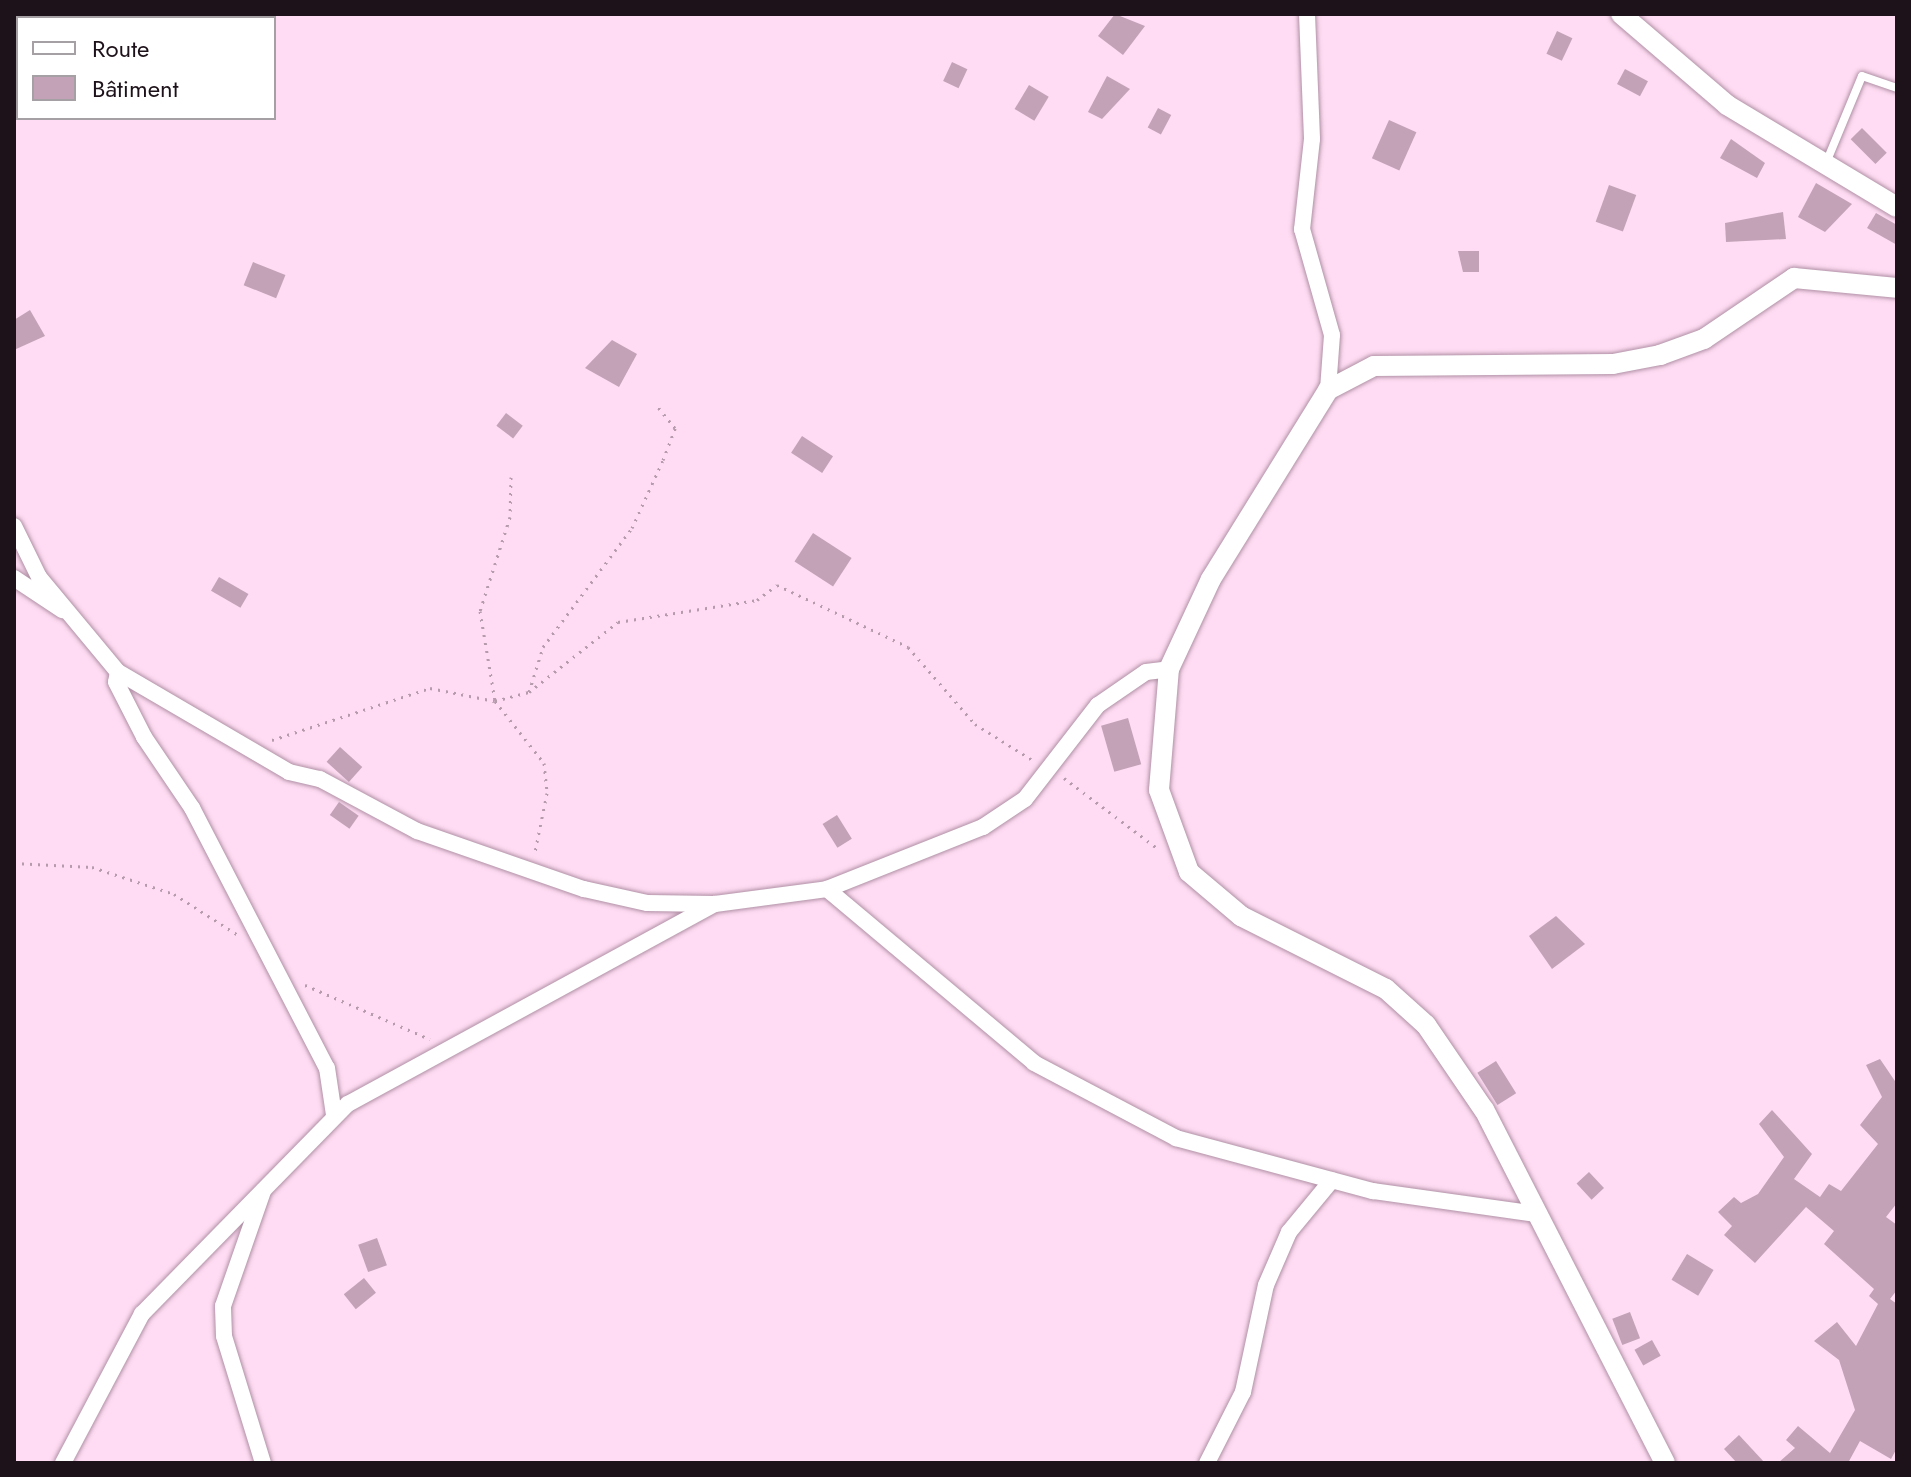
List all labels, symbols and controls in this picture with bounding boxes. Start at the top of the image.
legend [16,16,276,120]
text: Route [92,31,149,66]
text: Bâtiment [92,71,178,106]

